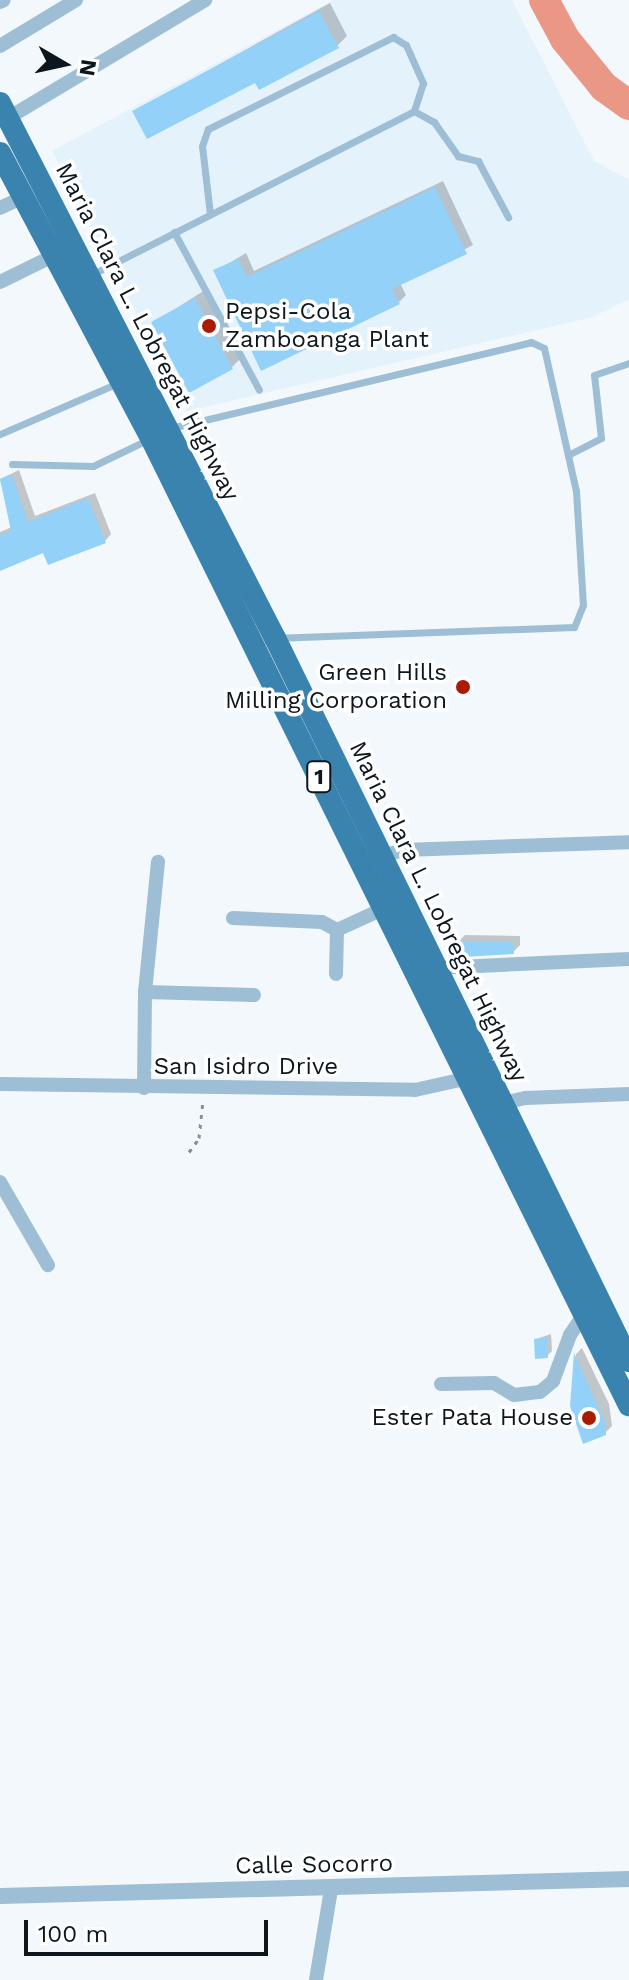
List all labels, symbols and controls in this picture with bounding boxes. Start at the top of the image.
north arrow [24,24,104,104]
text: N [75,58,102,78]
street label: Maria Clara L. Lobregat Highway [49,158,245,506]
place label: Pepsi-Cola Zamboanga Plant [225,298,429,354]
marker: Pepsi-Cola Zamboanga Plant [200,317,218,335]
place label: Green Hills Milling Corporation [225,659,447,715]
marker: Green Hills Milling Corporation [454,678,472,696]
street label: Maria Clara L. Lobregat Highway [342,736,534,1088]
road number: 1 [305,759,333,795]
street label: San Isidro Drive [154,1053,338,1081]
place label: Ester Pata House [370,1404,573,1432]
marker: Ester Pata House [580,1409,598,1427]
street label: Calle Socorro [235,1849,393,1881]
scale bar [28,1904,272,1954]
text: 100 m [38,1920,108,1948]

